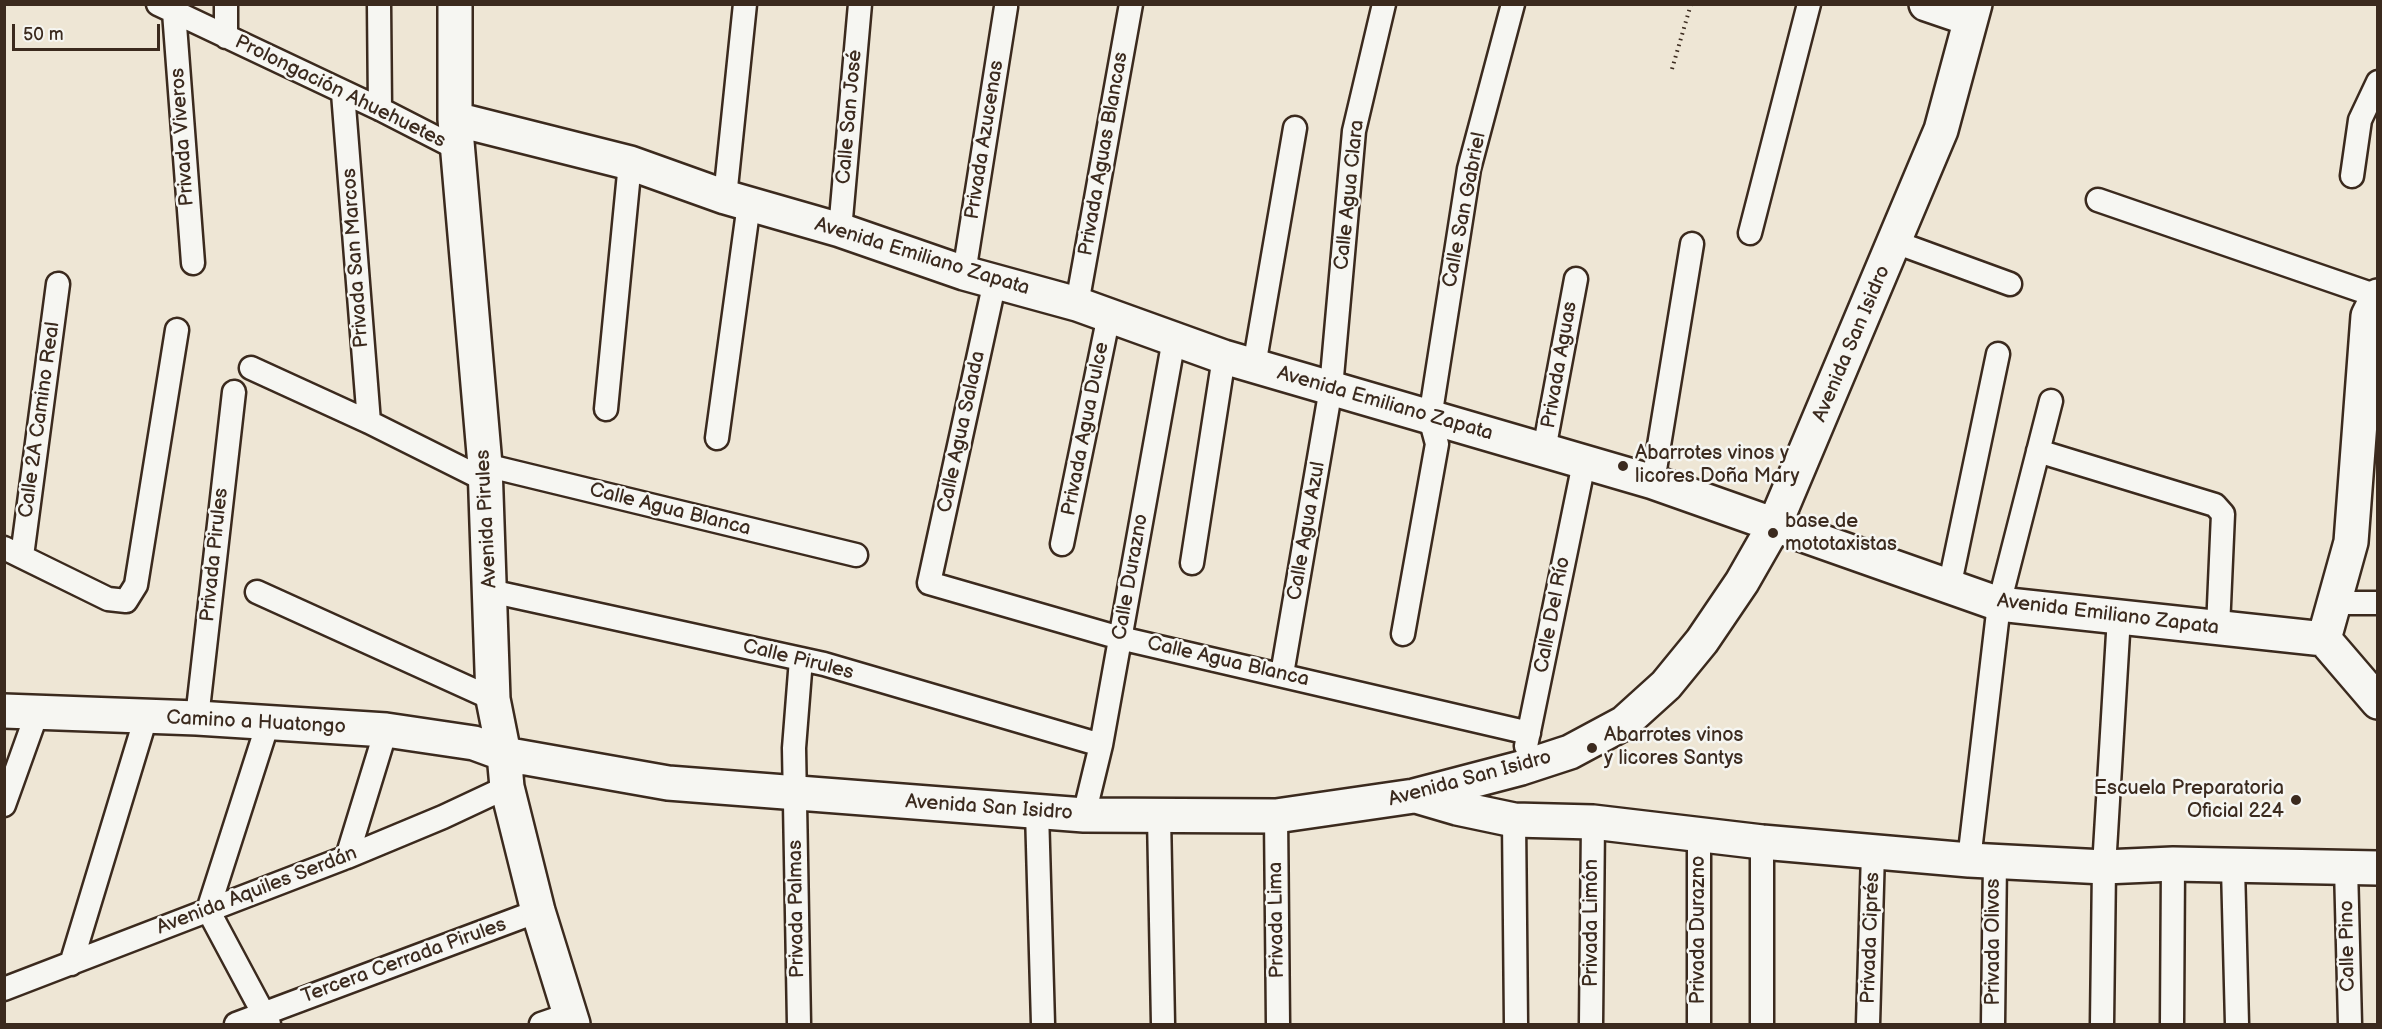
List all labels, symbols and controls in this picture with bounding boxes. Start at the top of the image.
scale bar [15,12,164,50]
text: 50 m [23,24,64,45]
street label: Prolongación Ahuehuetes [231,30,449,154]
street label: Calle San José [832,49,868,185]
street label: Privada Aguas Blancas [1074,50,1134,258]
street label: Privada Azucenas [961,59,1009,221]
street label: Privada Viveros [166,67,200,207]
street label: Calle Agua Clara [1330,119,1370,271]
street label: Calle San Gabriel [1438,130,1492,290]
street label: Privada San Marcos [338,167,374,349]
street label: Avenida Emiliano Zapata [812,213,1032,301]
street label: Avenida San Isidro [1808,262,1896,426]
street label: Privada Aguas [1537,300,1583,430]
street label: Calle 2A Camino Real [14,320,66,520]
street label: Privada Agua Dulce [1057,340,1115,518]
street label: Calle Agua Salada [933,349,991,515]
street label: Avenida Emiliano Zapata [1274,362,1496,446]
place label: Abarrotes vinos y licores Doña Mary [1635,442,1800,489]
street label: Avenida Pirules [471,449,503,589]
marker: Abarrotes vinos y licores Doña Mary [1616,459,1630,473]
street label: Calle Agua Azul [1283,460,1331,602]
street label: Calle Agua Blanca [587,478,753,542]
street label: Privada Pirules [196,487,234,623]
place label: base de mototaxistas [1785,510,1897,557]
street label: Calle Durazno [1108,512,1154,642]
marker: base de mototaxistas [1766,526,1780,540]
street label: Calle Del Río [1530,555,1576,675]
street label: Avenida Emiliano Zapata [1996,589,2220,641]
street label: Calle Agua Blanca [1145,632,1311,692]
street label: Calle Pirules [740,635,856,685]
street label: Camino a Huatongo [166,706,346,740]
place label: Abarrotes vinos y licores Santys [1604,724,1743,771]
marker: Abarrotes vinos y licores Santys [1585,741,1599,755]
street label: Avenida San Isidro [1386,746,1554,812]
place label: Escuela Preparatoria Oficial 224 [2094,777,2284,824]
street label: Avenida San Isidro [905,790,1073,826]
marker: Escuela Preparatoria Oficial 224 [2289,793,2303,807]
street label: Privada Palmas [784,840,810,978]
street label: Avenida Aquiles Serdán [153,842,361,940]
street label: Privada Durazno [1687,856,1711,1004]
street label: Privada Limón [1580,859,1604,987]
street label: Privada Lima [1264,861,1290,979]
street label: Privada Ciprés [1857,872,1885,1004]
street label: Privada Olivos [1982,879,2006,1005]
street label: Calle Pino [2335,900,2361,992]
street label: Tercera Cerrada Pirules [298,913,510,1009]

